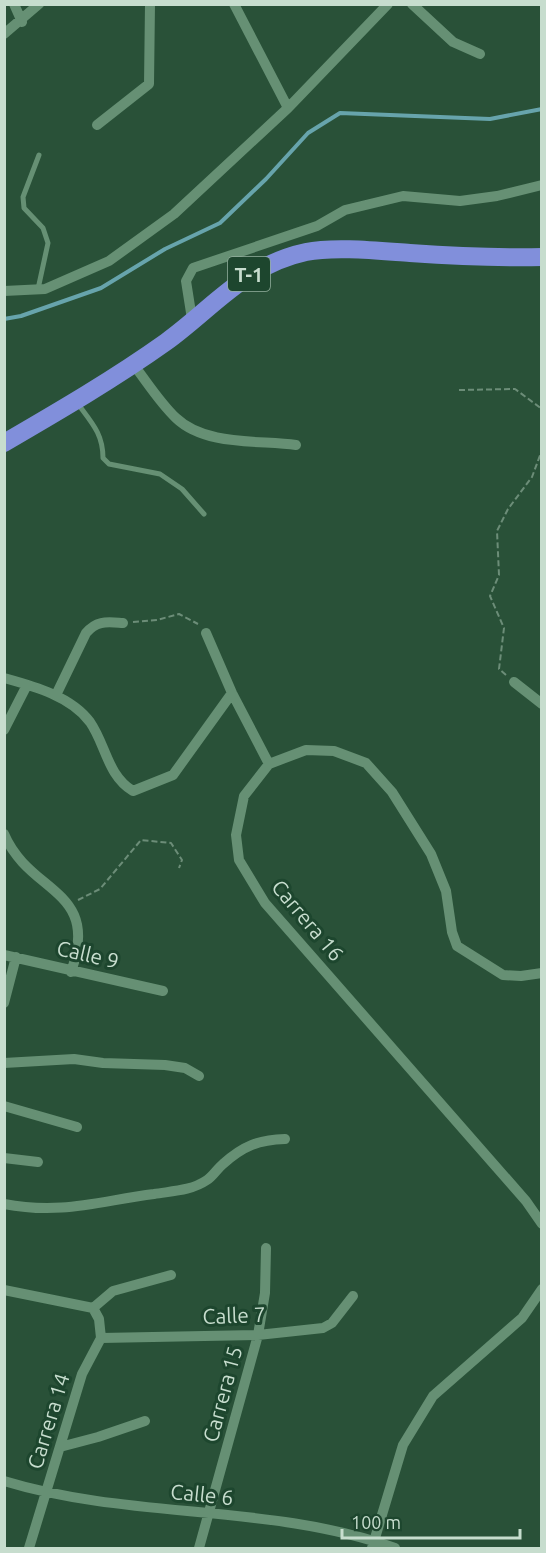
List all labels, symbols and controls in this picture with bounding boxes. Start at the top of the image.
road number: T-1 [228,257,270,291]
street label: Carrera 16 [267,875,349,965]
street label: Calle 9 [55,935,121,973]
street label: Calle 7 [202,1302,266,1328]
street label: Carrera 15 [198,1343,246,1445]
street label: Carrera 14 [22,1370,74,1472]
street label: Calle 6 [169,1479,235,1509]
scale bar [342,1502,520,1540]
text: 100 m [351,1512,401,1532]

